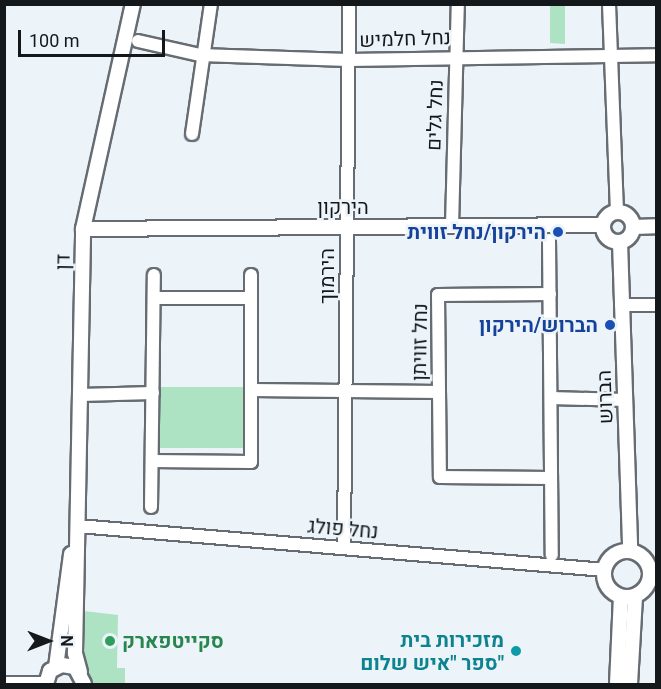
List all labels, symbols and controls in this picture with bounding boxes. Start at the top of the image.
scale bar [21,18,168,56]
street label: נחל חלמיש [359,25,451,53]
text: 100 m [29,30,80,51]
street label: נחל גלים [422,79,448,151]
street label: הירקון [317,195,369,219]
place label: הירקון/נחל זווית [407,220,546,244]
marker: הירקון/נחל זווית [551,225,565,239]
street label: הירמוך [315,248,339,304]
street label: דן [51,254,75,270]
street label: נחל זוויתן [407,303,433,381]
place label: הברוש/הירקון [479,313,598,337]
marker: הברוש/הירקון [603,318,617,332]
street label: הברוש [592,370,618,424]
street label: נחל פולג [307,514,379,544]
north arrow [18,611,78,671]
place label: מזכירות בית ספר "איש שלום" [360,628,504,675]
place label: סקייטפארק [122,629,224,653]
marker: סקייטפארק [103,634,117,648]
text: N [57,635,76,647]
marker: מזכירות בית ספר "איש שלום" [509,644,523,658]

